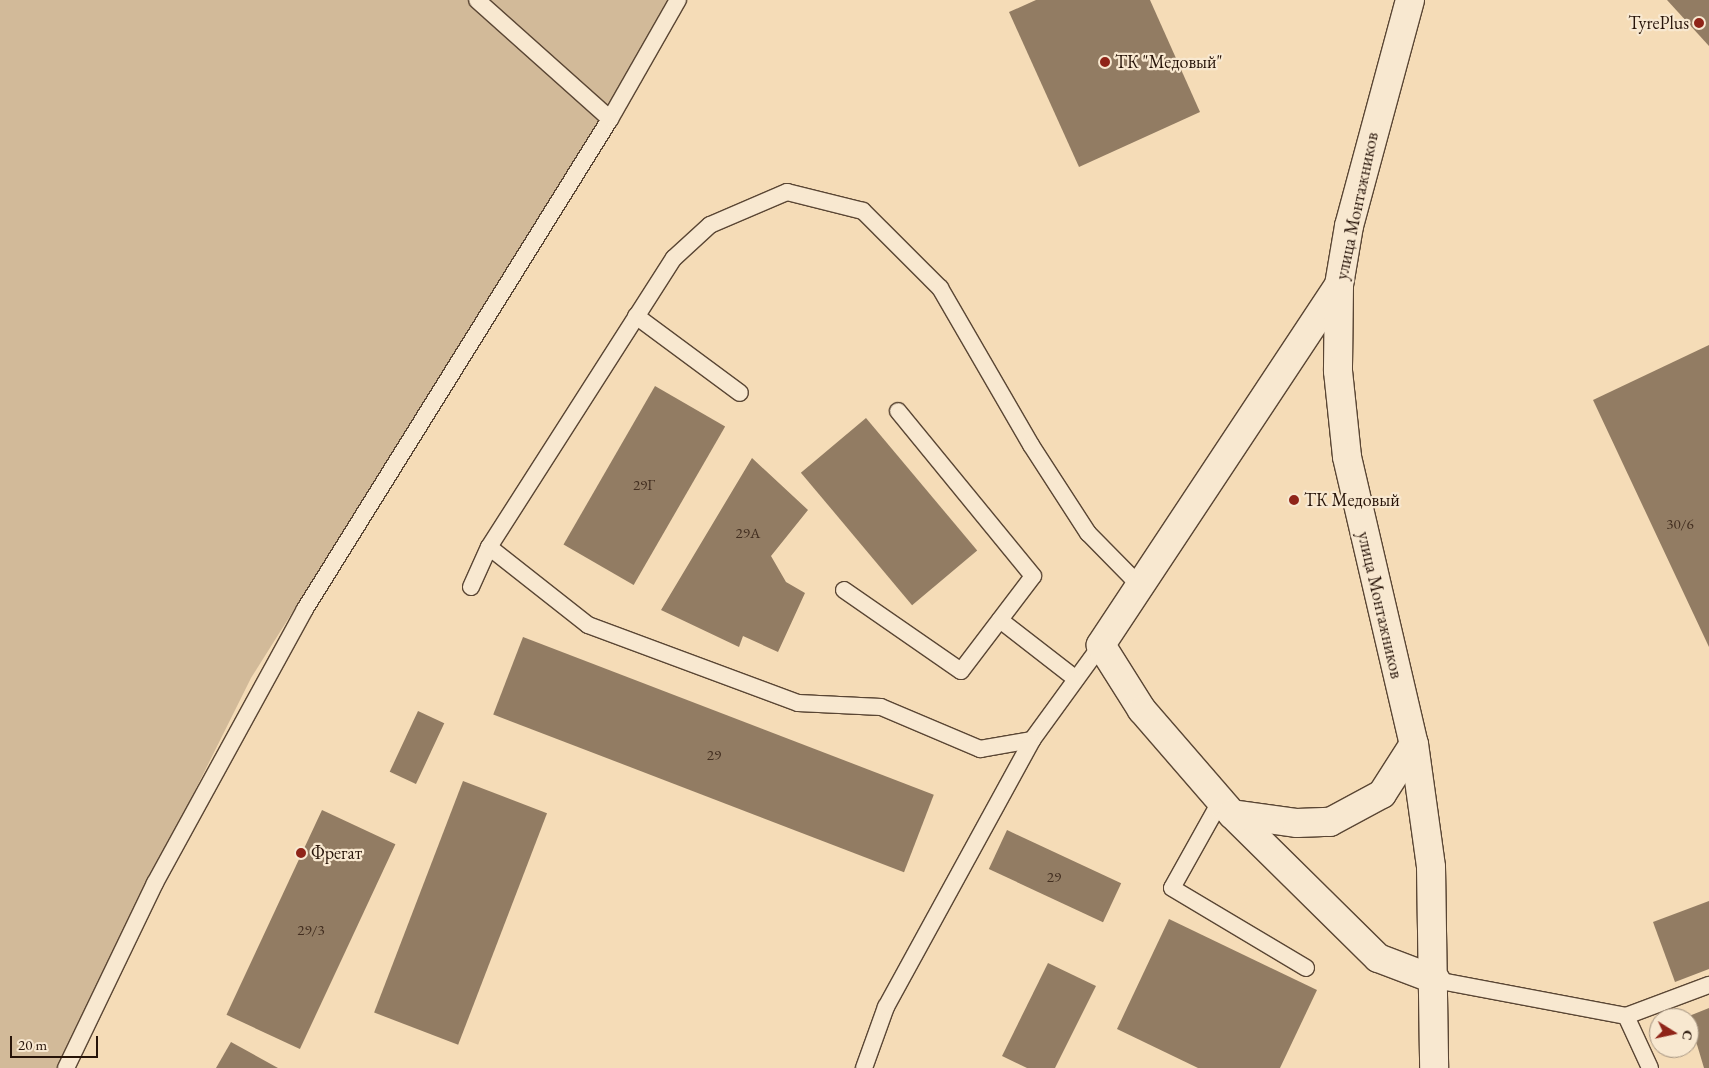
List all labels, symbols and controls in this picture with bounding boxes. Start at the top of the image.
place label: TyrePlus [1628,12,1689,34]
marker: TyrePlus [1693,17,1705,29]
place label: ТК "Медовый" [1115,51,1223,73]
marker: ТК "Медовый" [1099,56,1111,68]
street label: улица Монтажников [1331,130,1383,282]
house number: 29Г [633,476,655,494]
place label: ТК Медовый [1304,489,1400,511]
marker: ТК Медовый [1288,494,1300,506]
house number: 30/6 [1666,515,1694,533]
house number: 29А [736,524,760,542]
street label: улица Монтажников [1353,529,1407,681]
house number: 29 [707,746,721,764]
place label: Фрегат [311,842,362,864]
marker: Фрегат [295,847,307,859]
house number: 29 [1047,868,1061,886]
house number: 29/3 [297,921,325,939]
north arrow [1649,1008,1699,1058]
scale bar [12,1026,100,1058]
text: С [1678,1029,1698,1042]
text: 20 m [18,1035,47,1054]

